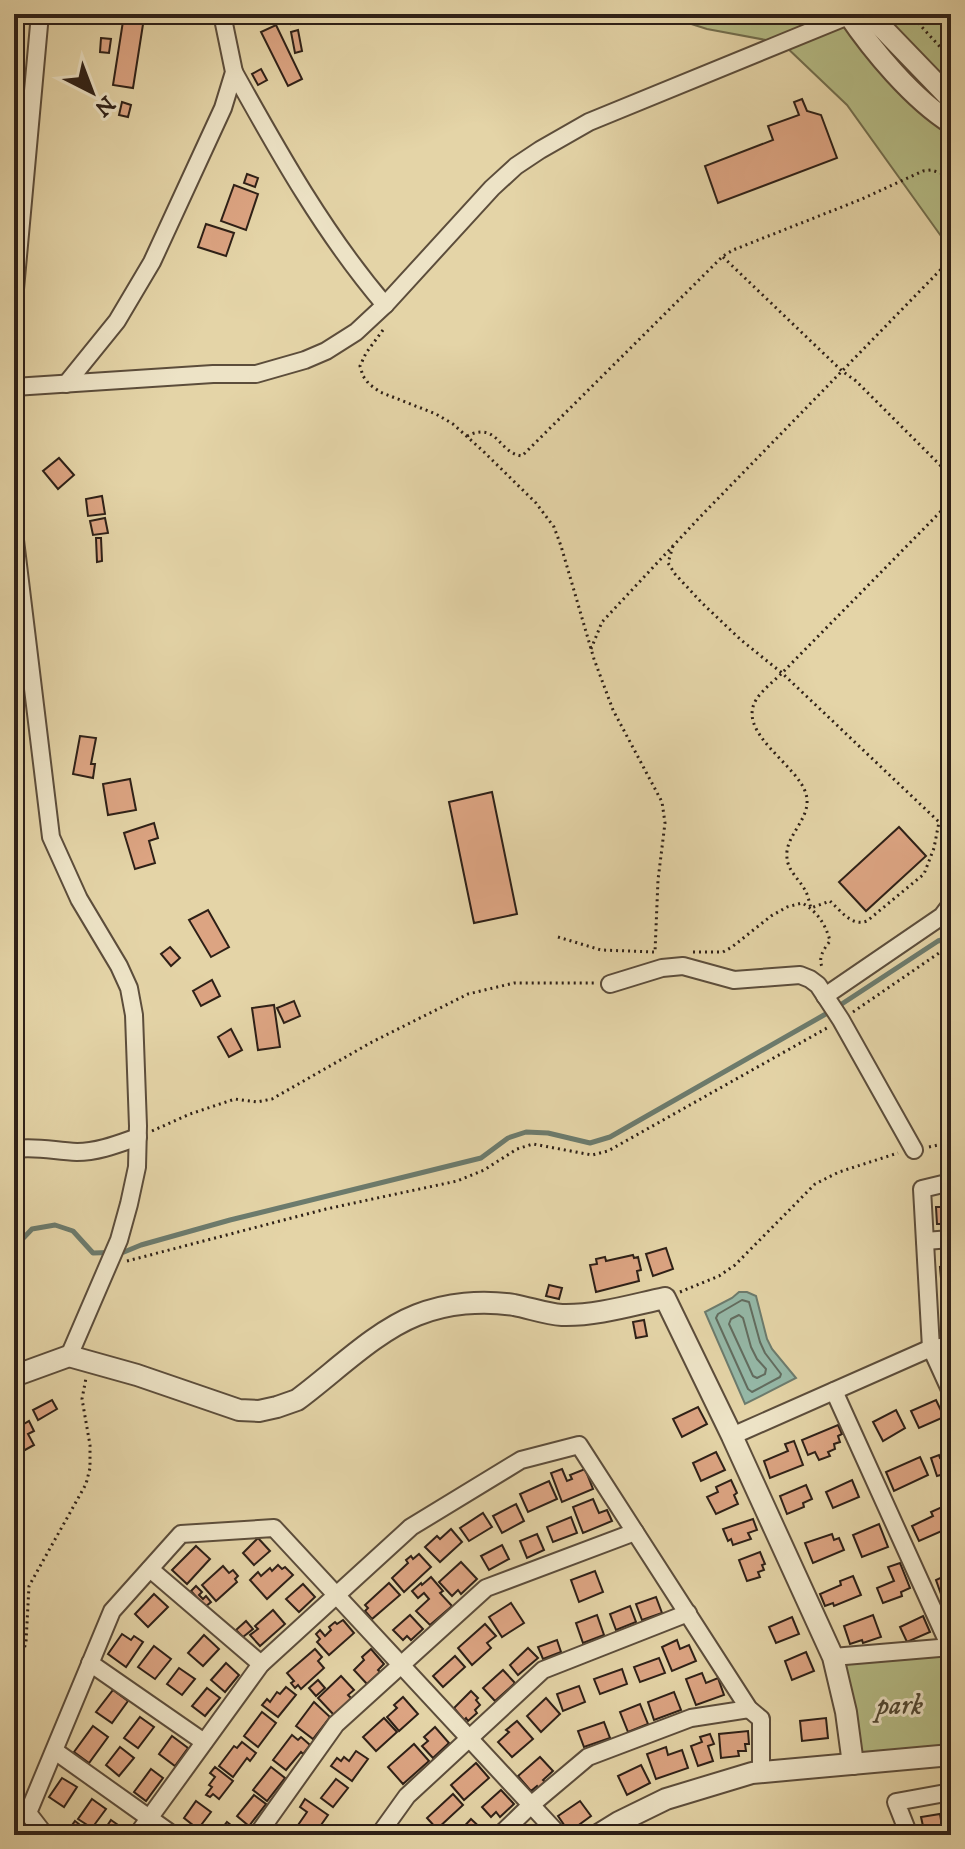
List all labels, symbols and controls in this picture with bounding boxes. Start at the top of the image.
north arrow [52,52,132,132]
text: N [89,90,120,122]
park label: park [872,1688,923,1723]

